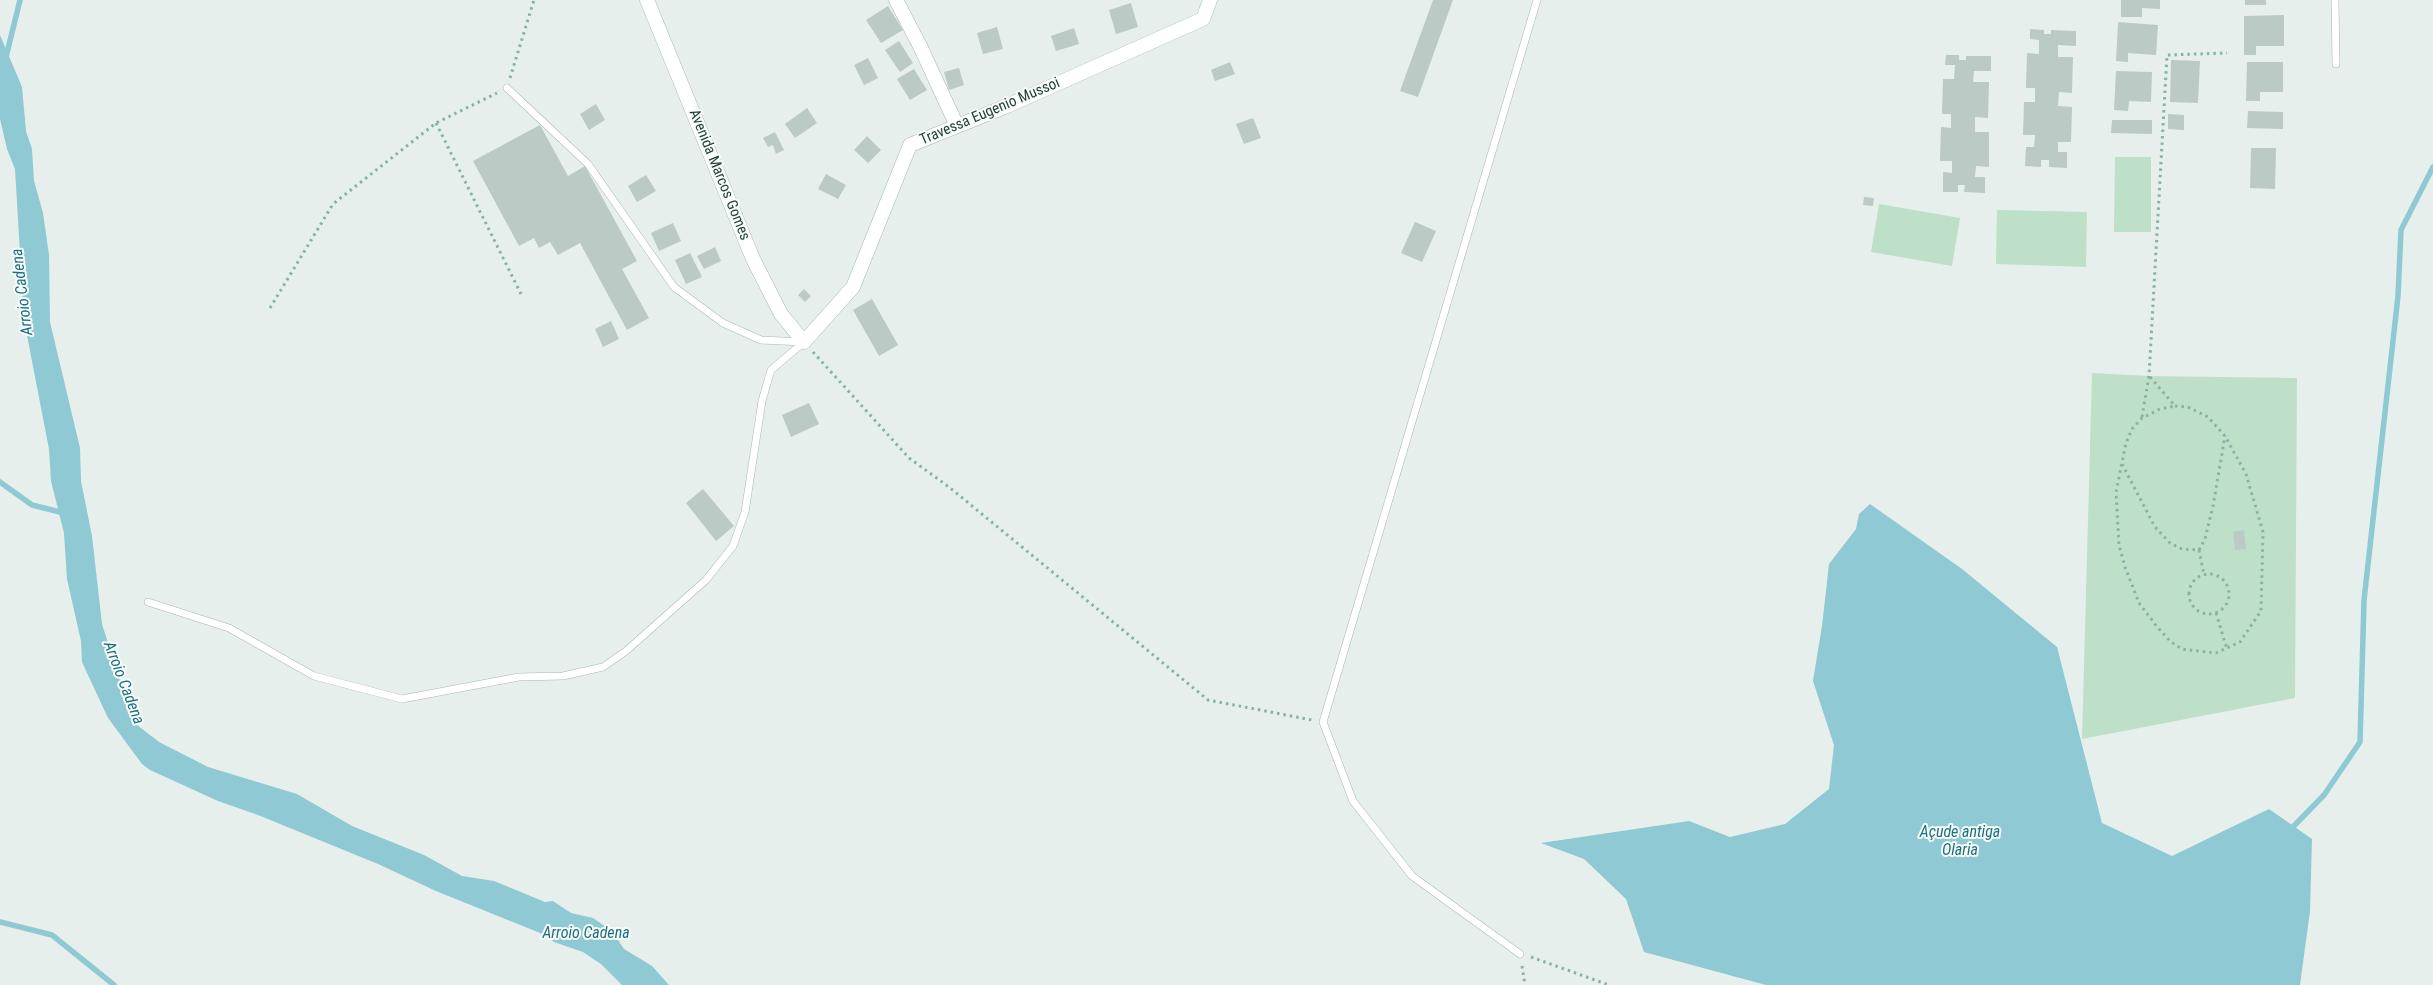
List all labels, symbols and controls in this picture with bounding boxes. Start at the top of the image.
street label: Travessa Eugenio Mussoi [917,74,1063,150]
street label: Avenida Marcos Gomes [684,107,754,243]
water label: Arroio Cadena [8,248,38,336]
water label: Arroio Cadena [98,639,148,727]
water label: Açude antiga Olaria [1920,823,2000,861]
water label: Arroio Cadena [542,924,630,944]

